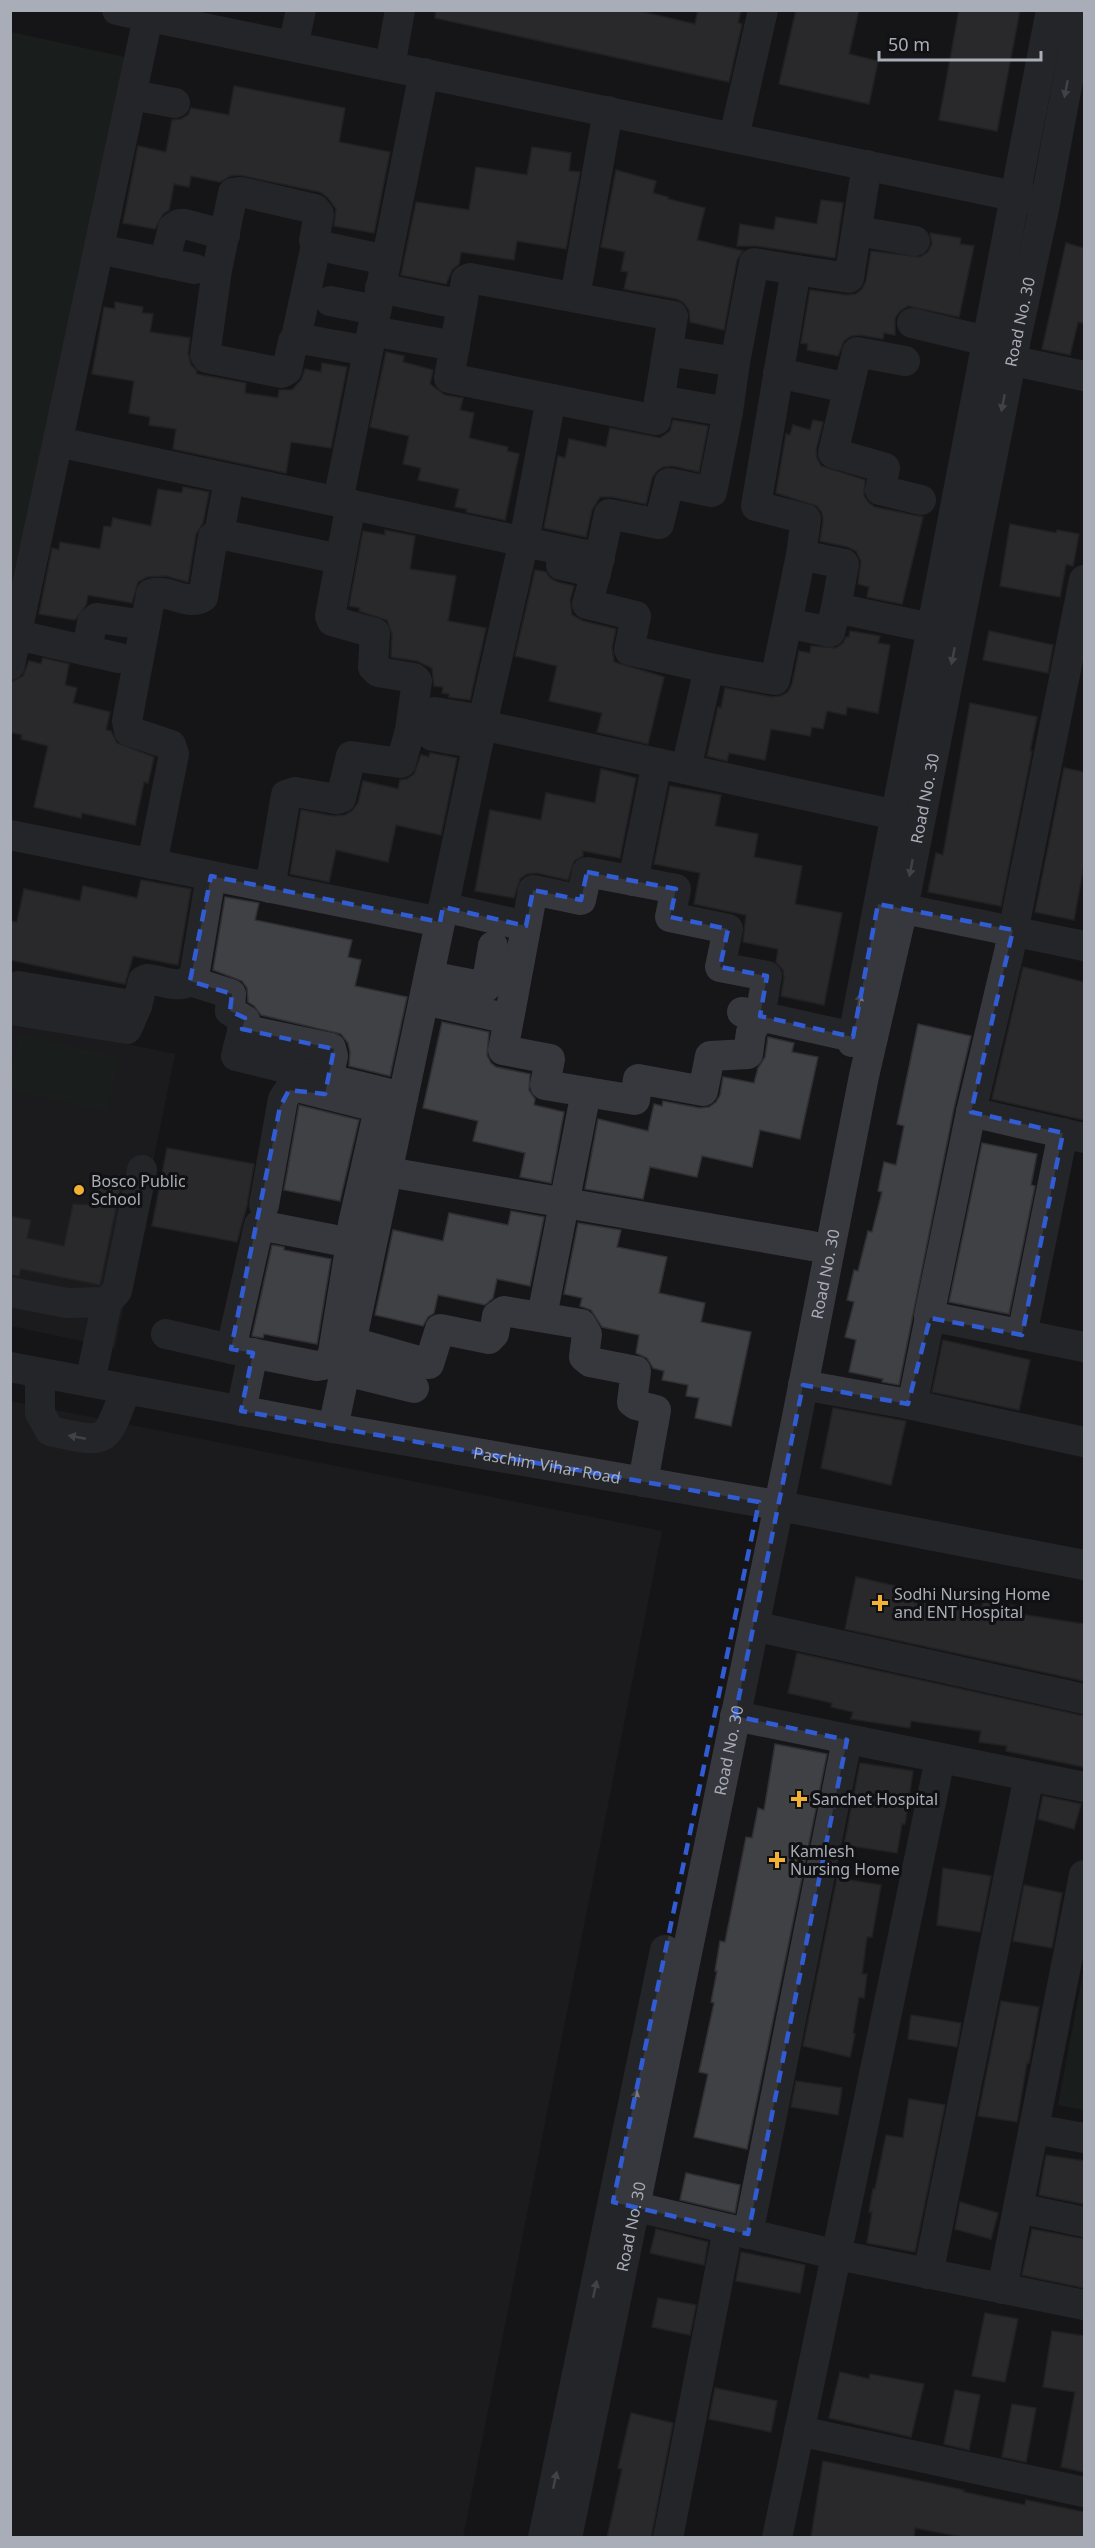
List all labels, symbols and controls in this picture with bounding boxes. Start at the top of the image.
scale bar [879,24,1041,62]
text: 50 m [888,32,930,56]
one-way arrow [1062,79,1071,98]
street label: Road No. 30 [999,275,1040,369]
one-way arrow [998,394,1007,413]
one-way arrow [948,647,957,666]
street label: Road No. 30 [905,752,944,845]
one-way arrow [905,859,915,877]
one-way arrow [855,993,864,1012]
place label: Bosco Public School [91,1170,186,1210]
marker: Bosco Public School [72,1183,86,1197]
street label: Road No. 30 [805,1227,845,1321]
one-way arrow [68,1432,87,1441]
street label: Paschim Vihar Road [472,1442,622,1489]
place label: Sodhi Nursing Home and ENT Hospital [894,1583,1050,1623]
marker: Sodhi Nursing Home and ENT Hospital [871,1594,889,1612]
street label: Road No. 30 [709,1703,749,1797]
place label: Sanchet Hospital [812,1788,938,1810]
marker: Sanchet Hospital [790,1790,808,1808]
place label: Kamlesh Nursing Home [790,1840,900,1880]
marker: Kamlesh Nursing Home [768,1851,786,1869]
one-way arrow [630,2089,640,2108]
street label: Road No. 30 [611,2180,651,2273]
one-way arrow [591,2280,600,2299]
one-way arrow [551,2471,560,2490]

